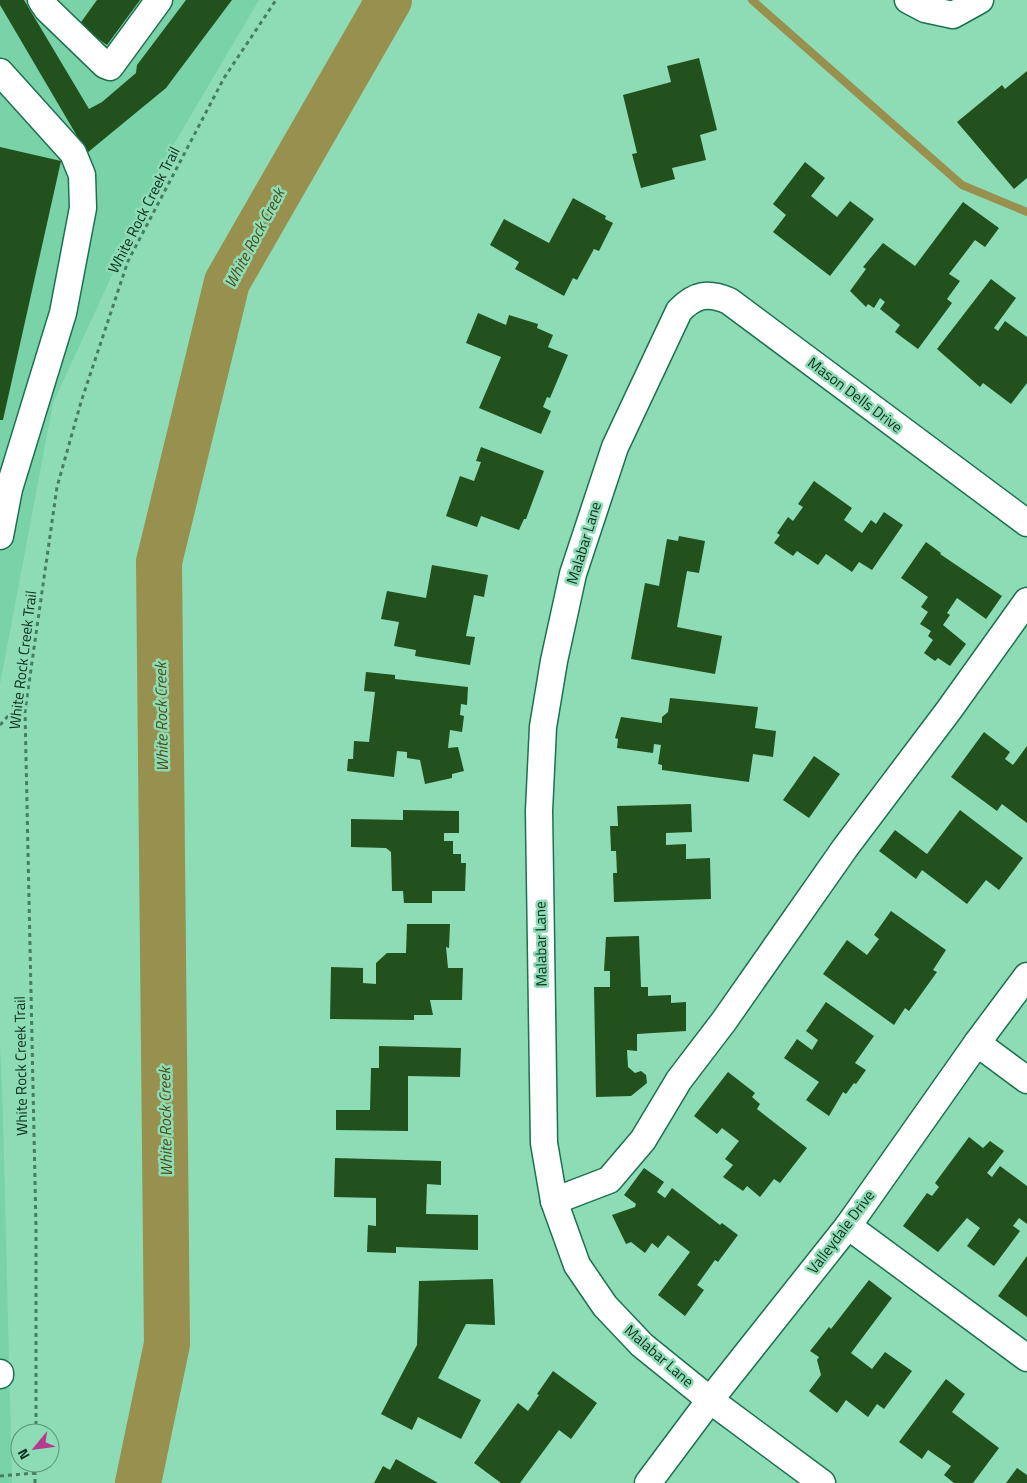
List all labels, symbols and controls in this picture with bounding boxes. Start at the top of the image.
street label: White Rock Creek Trail [102,142,186,277]
water label: White Rock Creek [218,182,291,292]
street label: Mason Dells Drive [803,351,908,438]
street label: Malabar Lane [560,499,607,587]
street label: White Rock Creek Trail [3,589,42,731]
water label: White Rock Creek [148,660,174,772]
street label: Malabar Lane [528,901,553,987]
street label: White Rock Creek Trail [8,996,33,1136]
water label: White Rock Creek [152,1065,178,1177]
street label: Valleydale Drive [801,1185,880,1279]
street label: Malabar Lane [620,1319,699,1392]
north arrow [10,1423,60,1473]
text: N [12,1445,35,1464]

